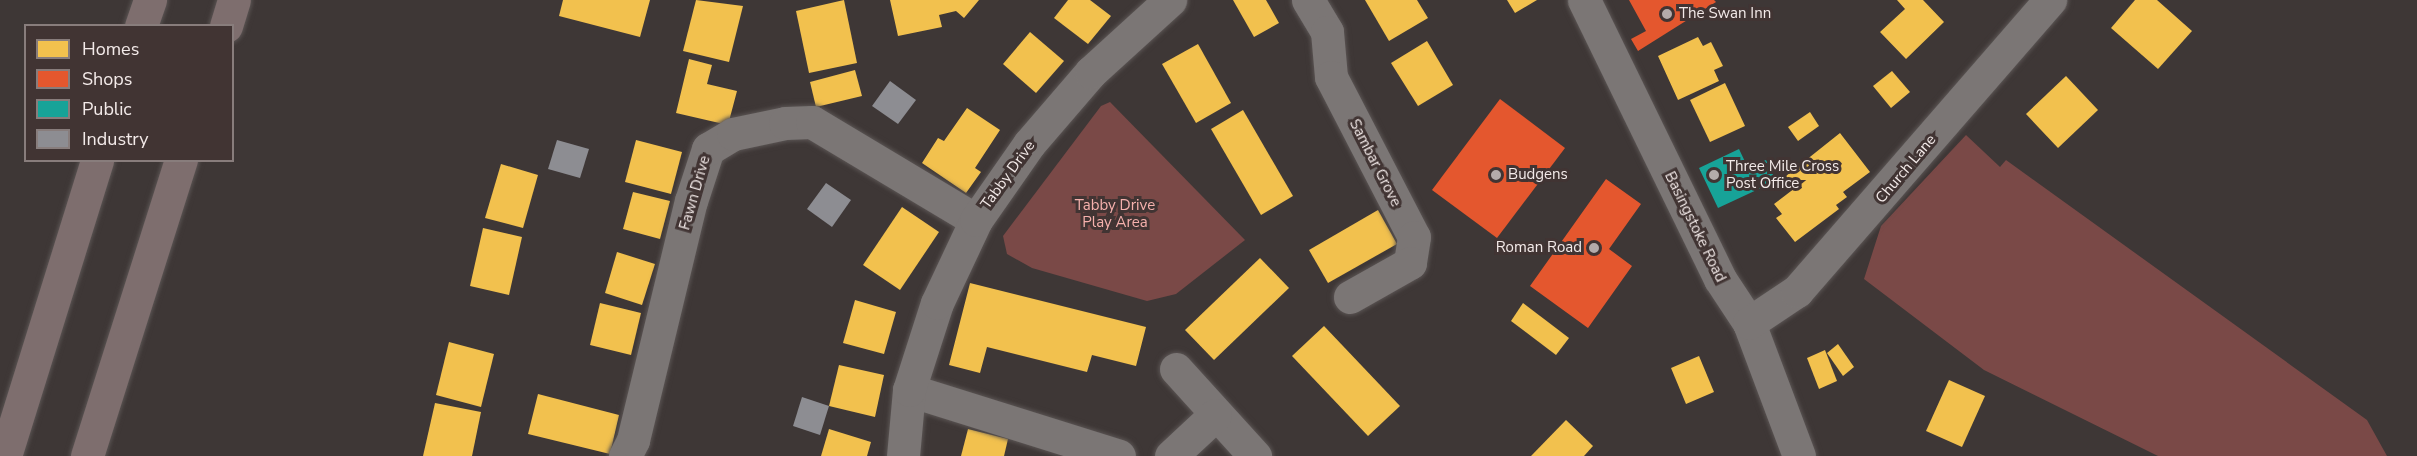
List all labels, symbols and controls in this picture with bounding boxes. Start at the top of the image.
place label: The Swan Inn [1679,5,1771,23]
marker: The Swan Inn [1660,7,1674,21]
legend [24,24,234,162]
text: Homes [82,37,139,61]
text: Shops [82,67,132,91]
text: Public [82,97,132,121]
street label: Sambar Grove [1345,116,1405,210]
text: Industry [82,127,149,151]
street label: Church Lane [1872,131,1940,207]
street label: Tabby Drive [977,137,1039,213]
street label: Fawn Drive [676,154,714,232]
place label: Three Mile Cross Post Office [1726,157,1839,192]
place label: Budgens [1508,166,1568,184]
marker: Budgens [1489,168,1503,182]
marker: Three Mile Cross Post Office [1707,168,1721,182]
street label: Basingstoke Road [1660,169,1730,285]
park label: Tabby Drive Play Area [1075,196,1155,231]
place label: Roman Road [1496,239,1582,257]
marker: Roman Road [1587,241,1601,255]

